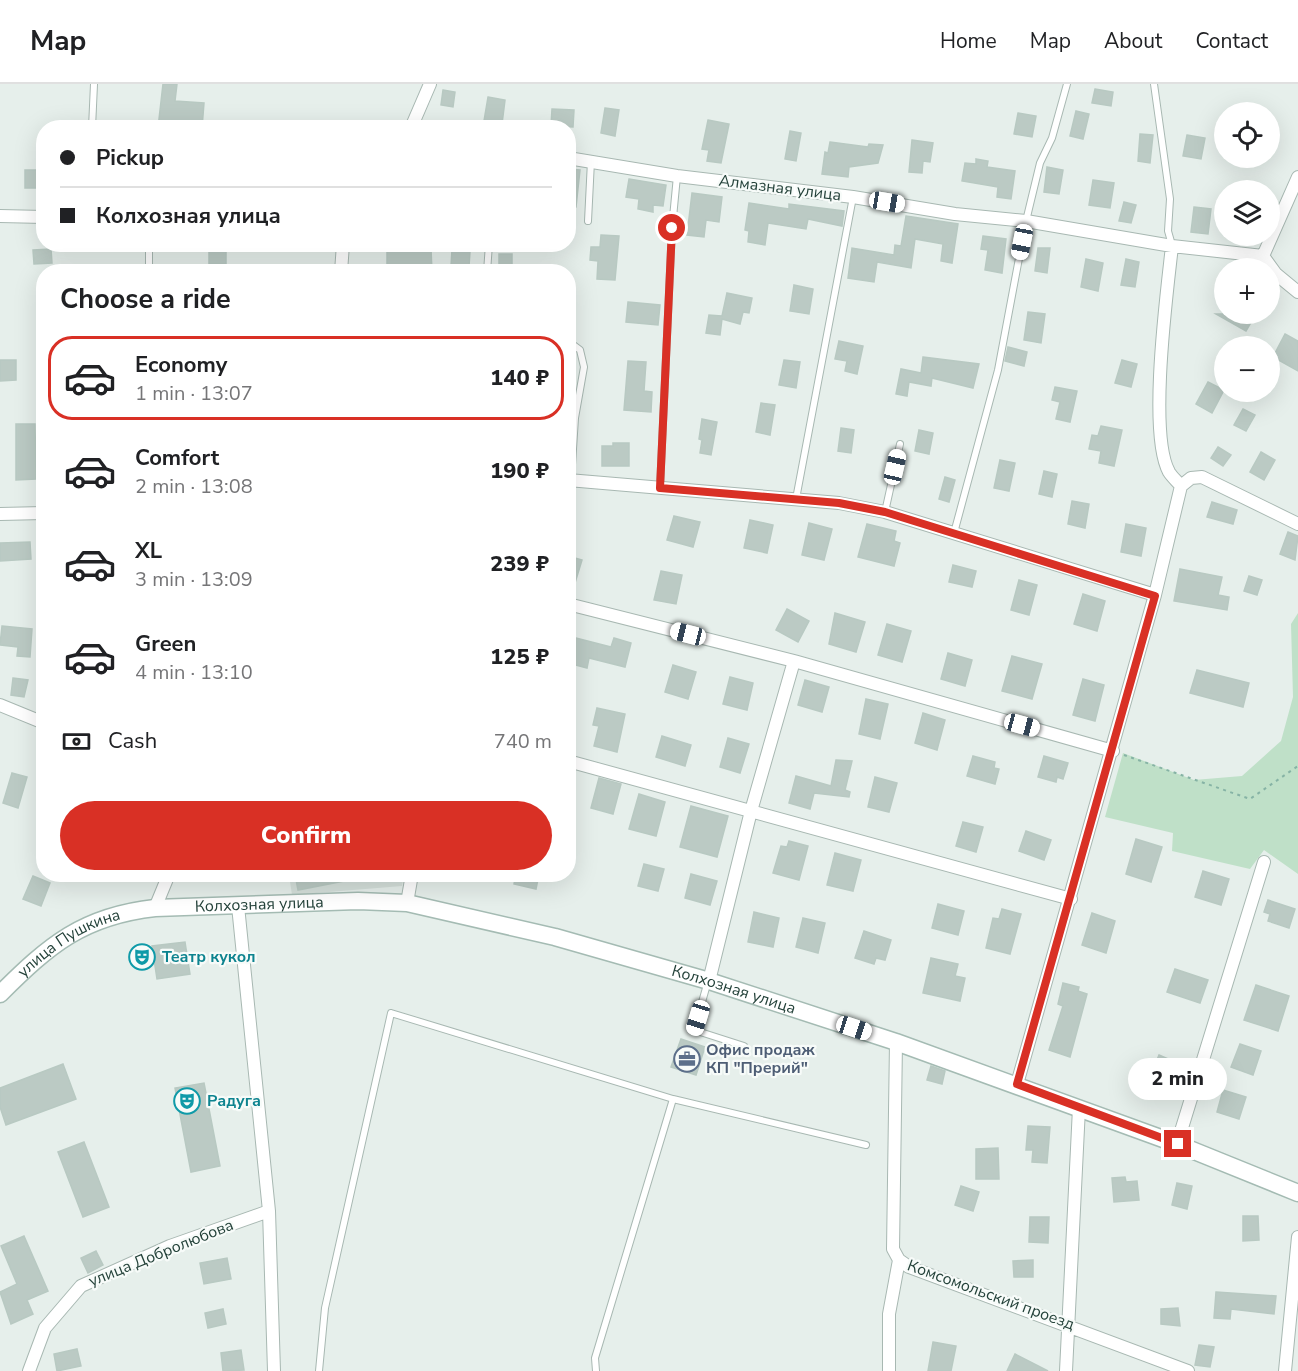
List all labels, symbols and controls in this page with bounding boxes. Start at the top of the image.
text: Map [30,22,86,60]
text: Home [940,27,997,55]
text: Map [1030,27,1071,55]
text: About [1104,27,1162,55]
text: Contact [1195,27,1268,55]
map controls [1214,102,1280,402]
button: locate [1214,102,1280,168]
text: Pickup [96,143,164,173]
street label: Алмазная улица [717,170,843,206]
button: layers [1214,180,1280,246]
car [868,190,906,214]
text: Колхозная улица [96,201,281,231]
route start [658,214,685,241]
car [1010,223,1034,261]
button: + [1214,258,1280,324]
text: Choose a ride [60,281,231,318]
button: − [1214,336,1280,402]
text: Economy [135,350,227,380]
icon: car [63,351,117,405]
text: 140 ₽ [490,363,549,393]
text: 1 min · 13:07 [135,380,253,407]
text: Comfort [135,443,219,473]
icon: car [63,444,117,498]
car [882,447,908,487]
text: 190 ₽ [490,456,549,486]
text: 2 min · 13:08 [135,473,253,500]
text: XL [135,536,162,566]
icon: car [63,537,117,591]
text: 239 ₽ [490,549,549,579]
text: 3 min · 13:09 [135,566,253,593]
car [668,621,708,647]
text: Green [135,629,196,659]
icon: car [63,630,117,684]
text: 125 ₽ [490,642,549,672]
text: 4 min · 13:10 [135,659,253,686]
car [1002,712,1042,738]
icon: cash [60,725,93,758]
text: Cash [108,726,157,756]
text: 740 m [494,728,552,755]
button: Confirm [60,801,552,870]
street label: Колхозная улица [194,891,324,918]
street label: улица Пушкина [13,904,123,982]
theatre icon: Театр кукол [127,942,157,972]
place label: Театр кукол [162,946,256,968]
street label: Колхозная улица [669,960,799,1020]
car [684,998,712,1038]
car [834,1014,874,1042]
place label: Офис продаж КП "Прерий" [706,1039,816,1079]
office icon: Офис продаж КП "Прерий" [672,1044,702,1074]
callout: 2 min [1128,1057,1228,1099]
text: 2 min [1151,1065,1204,1092]
theatre icon: Радуга [172,1086,202,1116]
place label: Радуга [207,1090,261,1112]
route end [1164,1130,1191,1157]
street label: улица Добролюбова [85,1214,237,1292]
street label: Комсомольский проезд [904,1254,1078,1336]

